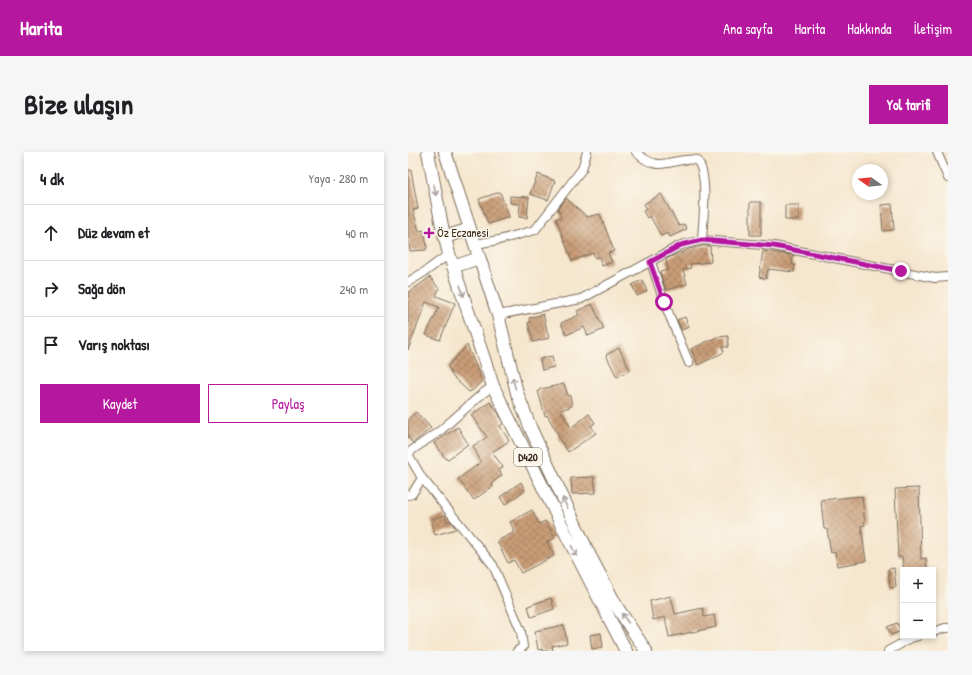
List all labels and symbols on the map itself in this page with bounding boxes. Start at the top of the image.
north arrow [852,164,888,200]
one-way arrow [432,183,440,196]
place label: Öz Eczanesi [437,224,489,241]
marker: Öz Eczanesi [424,228,434,238]
route end [892,262,910,280]
one-way arrow [458,285,466,297]
route start [655,293,673,311]
one-way arrow [510,377,518,390]
road number: D420 [514,448,542,466]
one-way arrow [561,497,568,509]
one-way arrow [571,545,578,557]
one-way arrow [620,612,628,624]

